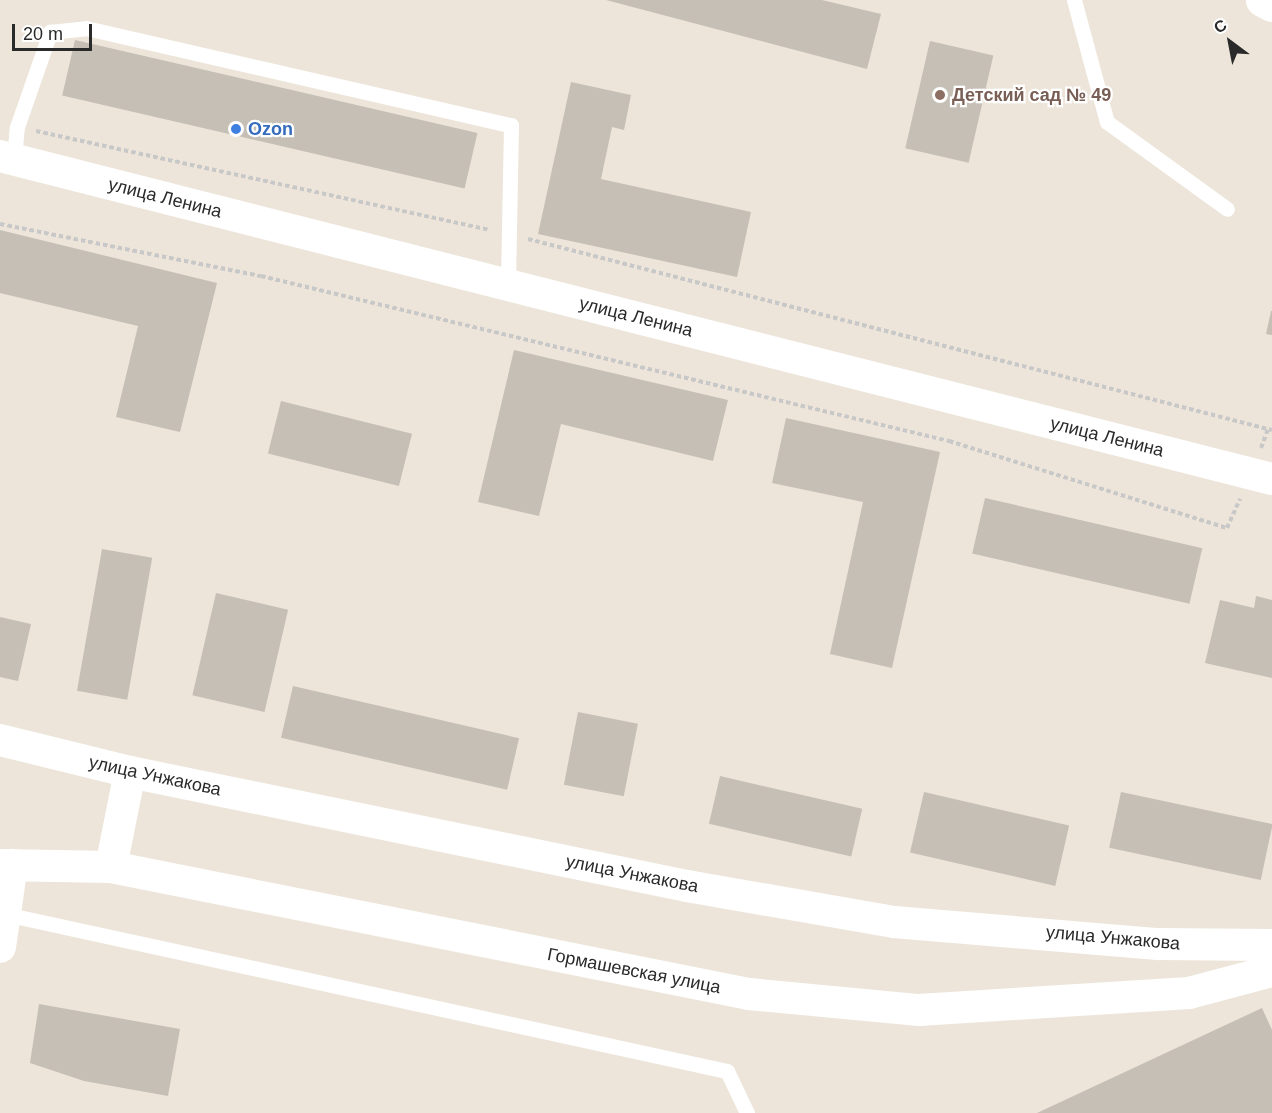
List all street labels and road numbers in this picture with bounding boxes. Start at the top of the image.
street label: улица Ленина [106,173,224,223]
street label: улица Ленина [577,292,695,342]
street label: улица Ленина [1048,412,1166,462]
street label: улица Унжакова [87,751,223,801]
street label: улица Унжакова [564,851,700,897]
street label: улица Унжакова [1045,921,1181,955]
street label: Гормашевская улица [545,944,723,998]

